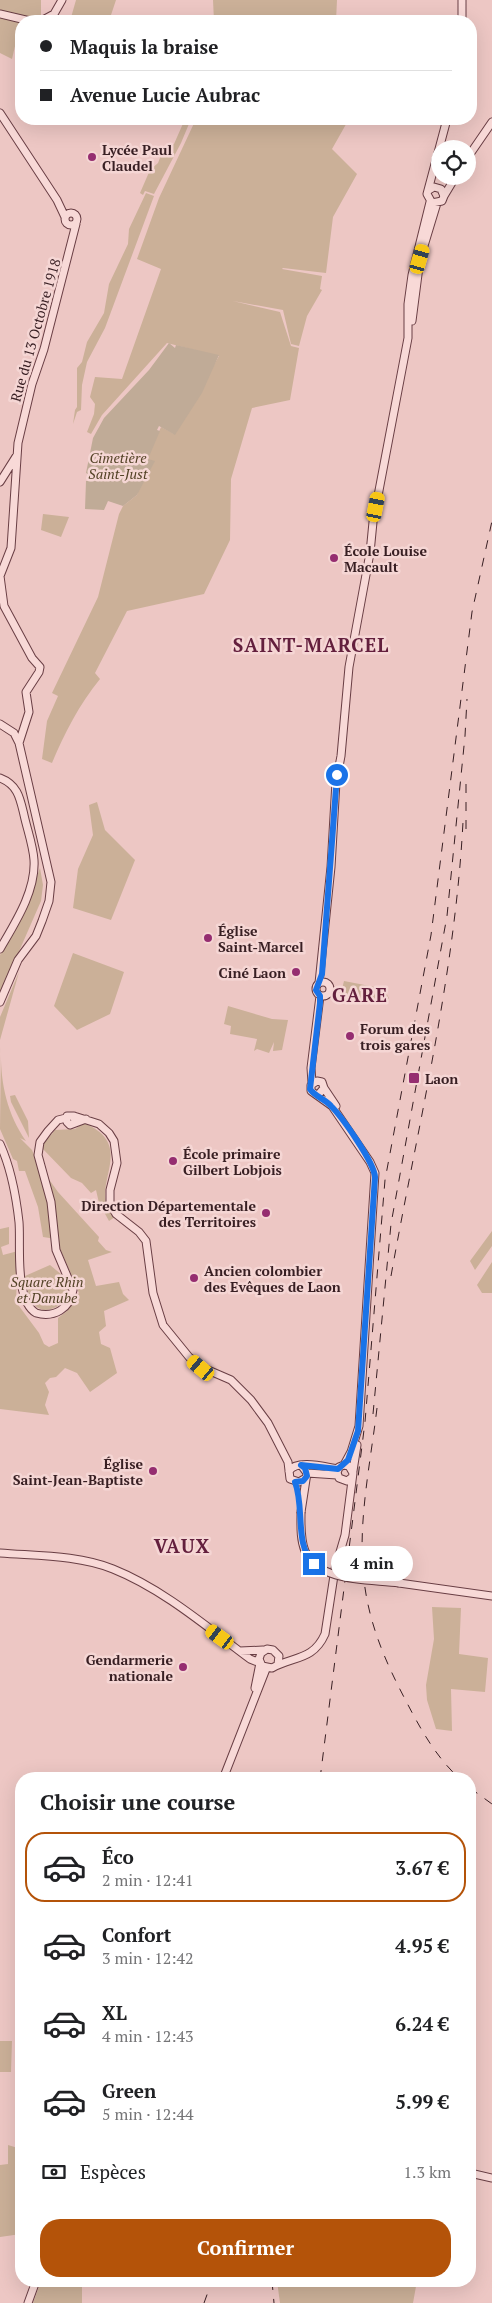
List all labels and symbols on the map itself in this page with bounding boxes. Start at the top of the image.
place label: Lycée Paul Claudel [102,140,172,175]
marker: Lycée Paul Claudel [86,151,98,163]
car [408,243,431,275]
street label: Rue du 13 Octobre 1918 [5,256,65,404]
park label: Cimetière Saint-Just [88,448,148,483]
car [365,491,386,523]
place label: École Louise Macault [344,541,427,576]
marker: École Louise Macault [328,552,340,564]
district label: SAINT-MARCEL [233,632,389,657]
route start [326,764,348,786]
place label: Église Saint-Marcel [218,921,304,956]
marker: Église Saint-Marcel [202,932,214,944]
place label: Ciné Laon [219,963,286,982]
marker: Ciné Laon [290,966,302,978]
district label: GARE [332,982,388,1007]
place label: Forum des trois gares [360,1019,430,1054]
marker: Forum des trois gares [344,1030,356,1042]
place label: Laon [425,1069,458,1088]
marker: Laon [407,1071,421,1085]
place label: École primaire Gilbert Lobjois [183,1144,282,1179]
marker: École primaire Gilbert Lobjois [167,1155,179,1167]
place label: Direction Départementale des Territoires [81,1196,256,1231]
marker: Direction Départementale des Territoires [260,1207,272,1219]
place label: Ancien colombier des Evêques de Laon [204,1261,341,1296]
park label: Square Rhin et Danube [11,1272,83,1307]
marker: Ancien colombier des Evêques de Laon [188,1272,200,1284]
car [184,1353,217,1383]
place label: Église Saint-Jean-Baptiste [13,1454,143,1489]
marker: Église Saint-Jean-Baptiste [147,1465,159,1477]
district label: VAUX [154,1533,210,1558]
callout: 4 min [332,1546,414,1582]
route end [303,1553,325,1575]
car [203,1622,236,1652]
place label: Gendarmerie nationale [86,1650,173,1685]
marker: Gendarmerie nationale [177,1661,189,1673]

